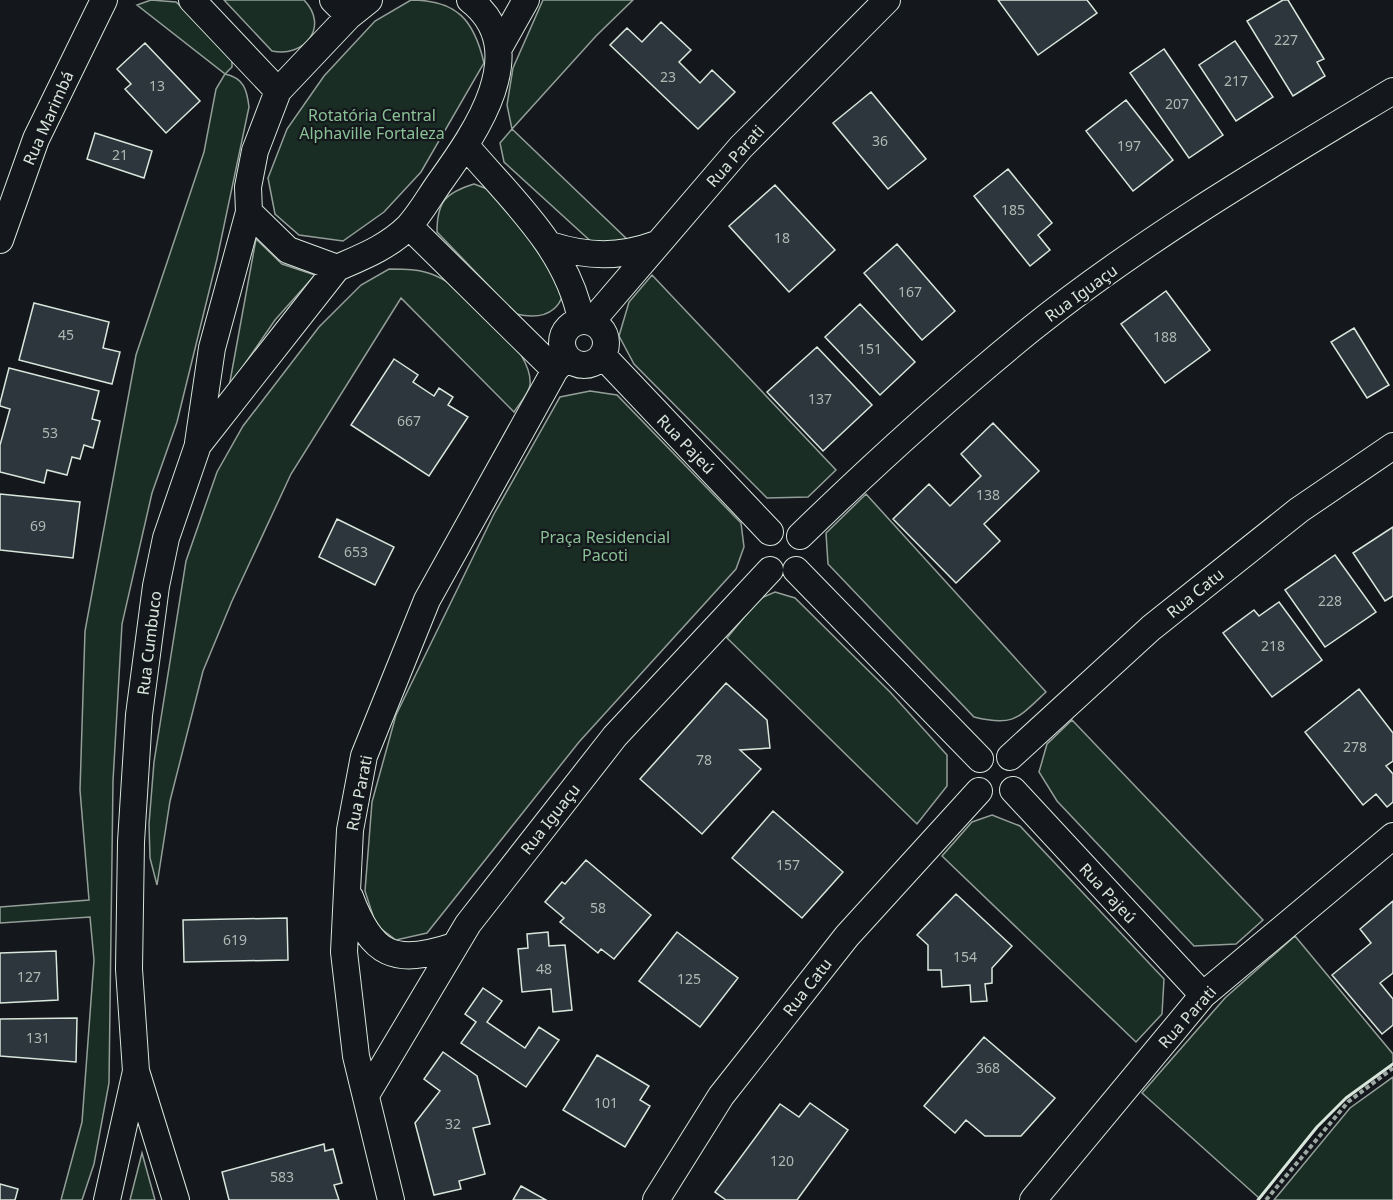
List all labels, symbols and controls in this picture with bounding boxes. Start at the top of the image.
house number: 227 [1274,30,1298,49]
street label: Rua Marimbá [17,67,79,169]
house number: 23 [660,67,676,86]
house number: 217 [1224,71,1248,90]
house number: 13 [149,76,165,95]
house number: 207 [1165,94,1189,113]
park label: Rotatória Central Alphaville Fortaleza [299,104,445,144]
street label: Rua Parati [701,120,769,192]
house number: 36 [872,131,888,150]
house number: 197 [1117,136,1141,155]
house number: 21 [112,145,128,164]
house number: 185 [1001,200,1025,219]
house number: 18 [774,228,790,247]
street label: Rua Iguaçu [1040,259,1122,327]
house number: 167 [898,282,922,301]
house number: 45 [58,325,74,344]
house number: 188 [1153,327,1177,346]
house number: 151 [858,339,882,358]
house number: 137 [808,389,832,408]
street label: Rua Pajeú [652,409,720,479]
house number: 667 [397,411,421,430]
house number: 53 [42,423,58,442]
house number: 138 [976,485,1000,504]
house number: 69 [30,516,46,535]
park label: Praça Residencial Pacoti [540,526,670,566]
house number: 653 [344,542,368,561]
street label: Rua Catu [1162,563,1228,623]
street label: Rua Cumbuco [132,590,166,696]
house number: 228 [1318,591,1342,610]
house number: 218 [1261,636,1285,655]
house number: 278 [1343,737,1367,756]
house number: 78 [696,750,712,769]
street label: Rua Parati [341,753,377,833]
street label: Rua Iguaçu [515,779,585,859]
house number: 157 [776,855,800,874]
street label: Rua Pajeú [1074,858,1142,928]
house number: 58 [590,898,606,917]
house number: 619 [223,930,247,949]
house number: 154 [953,947,977,966]
street label: Rua Catu [777,954,837,1020]
house number: 48 [536,959,552,978]
house number: 127 [17,967,41,986]
house number: 125 [677,969,701,988]
street label: Rua Parati [1153,981,1221,1053]
house number: 131 [26,1028,50,1047]
house number: 368 [976,1058,1000,1077]
house number: 101 [594,1093,618,1112]
house number: 32 [445,1114,461,1133]
house number: 120 [770,1151,794,1170]
house number: 583 [270,1167,294,1186]

